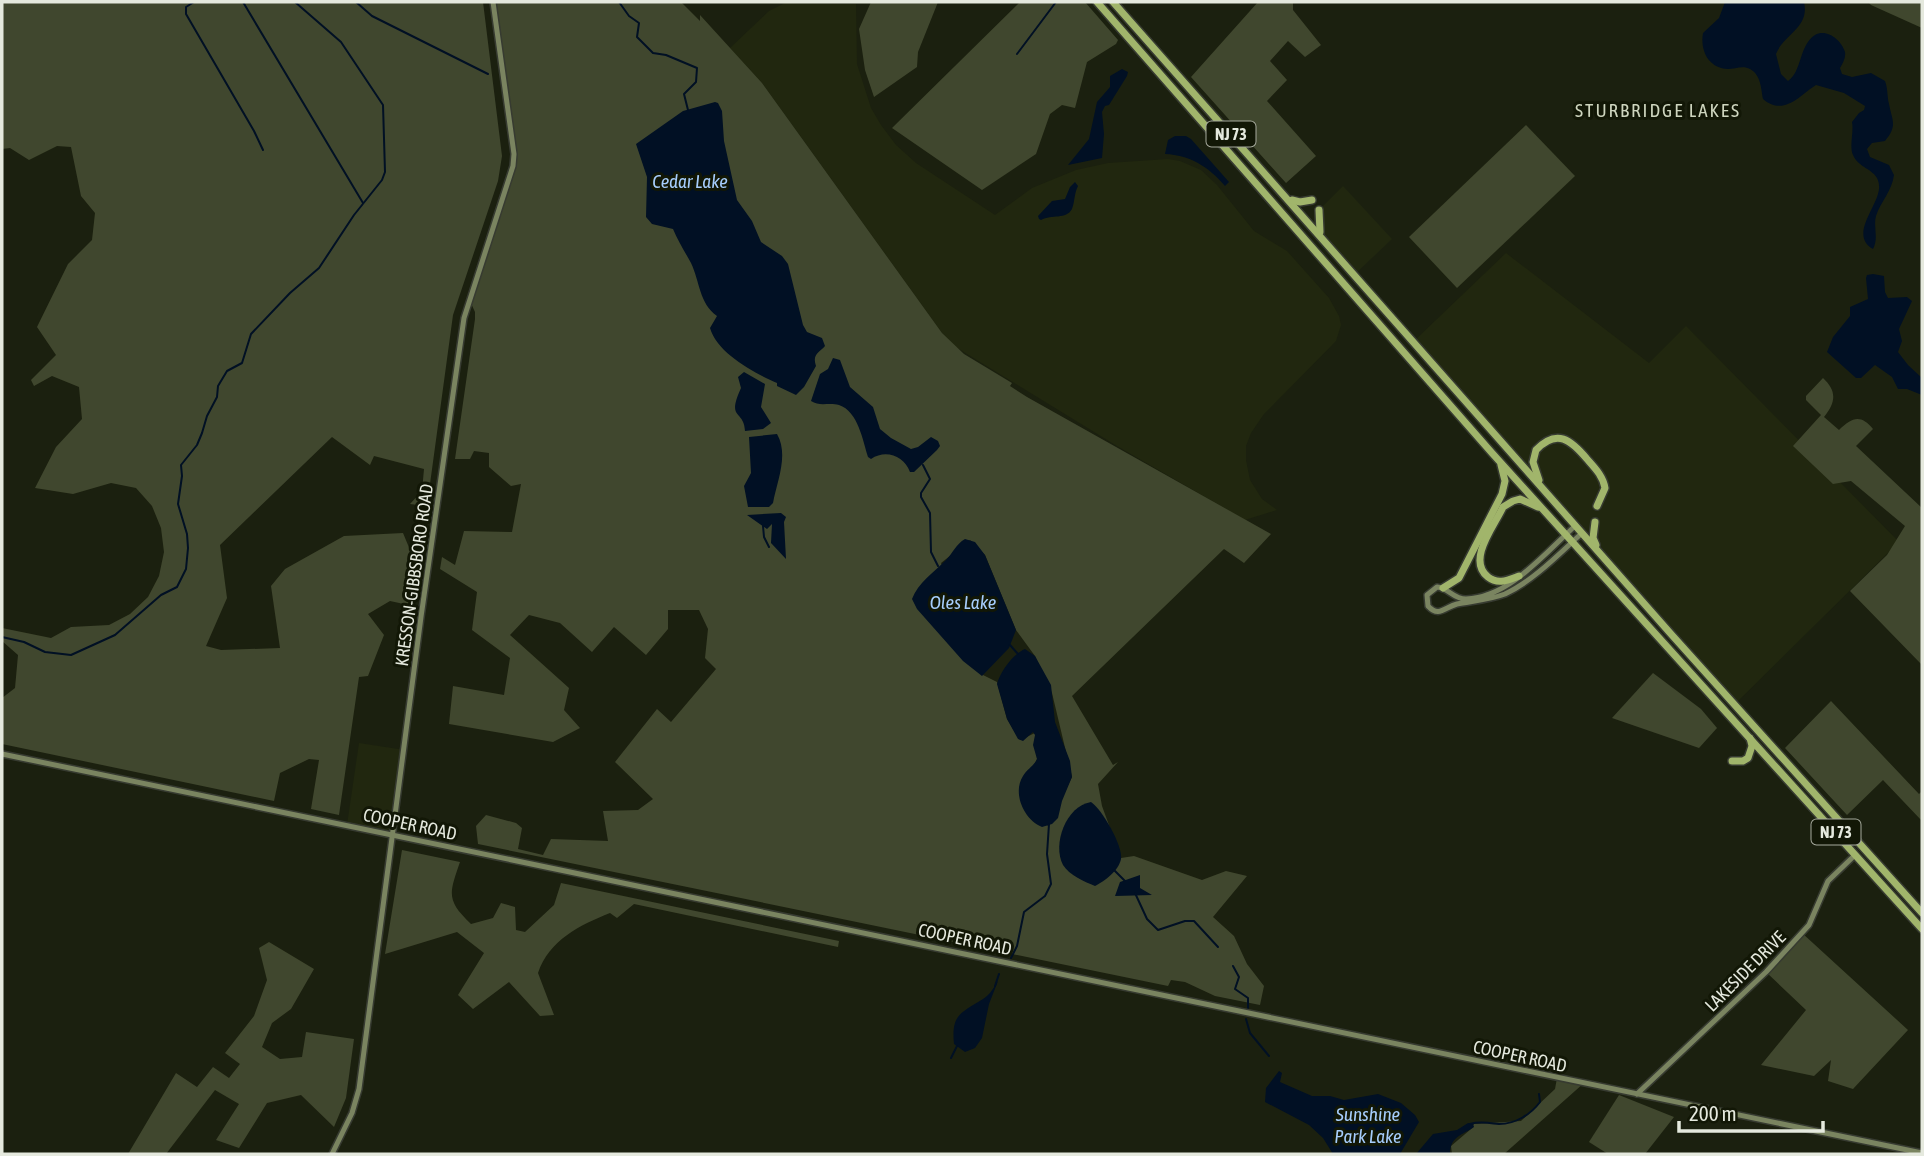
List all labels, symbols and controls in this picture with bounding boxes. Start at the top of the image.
district label: STURBRIDGE LAKES [1575,99,1741,121]
road number: NJ 73 [1206,122,1256,146]
water label: Cedar Lake [652,170,728,192]
street label: KRESSON-GIBBSBORO ROAD [391,482,437,668]
water label: Oles Lake [930,591,996,613]
street label: COOPER ROAD [361,804,459,844]
road number: NJ 73 [1812,820,1860,845]
street label: COOPER ROAD [916,919,1014,959]
street label: LAKESIDE DRIVE [1701,926,1790,1015]
street label: COOPER ROAD [1471,1036,1569,1076]
scale bar [1679,1090,1822,1134]
text: 200 m [1689,1101,1737,1125]
water label: Sunshine Park Lake [1334,1103,1402,1147]

